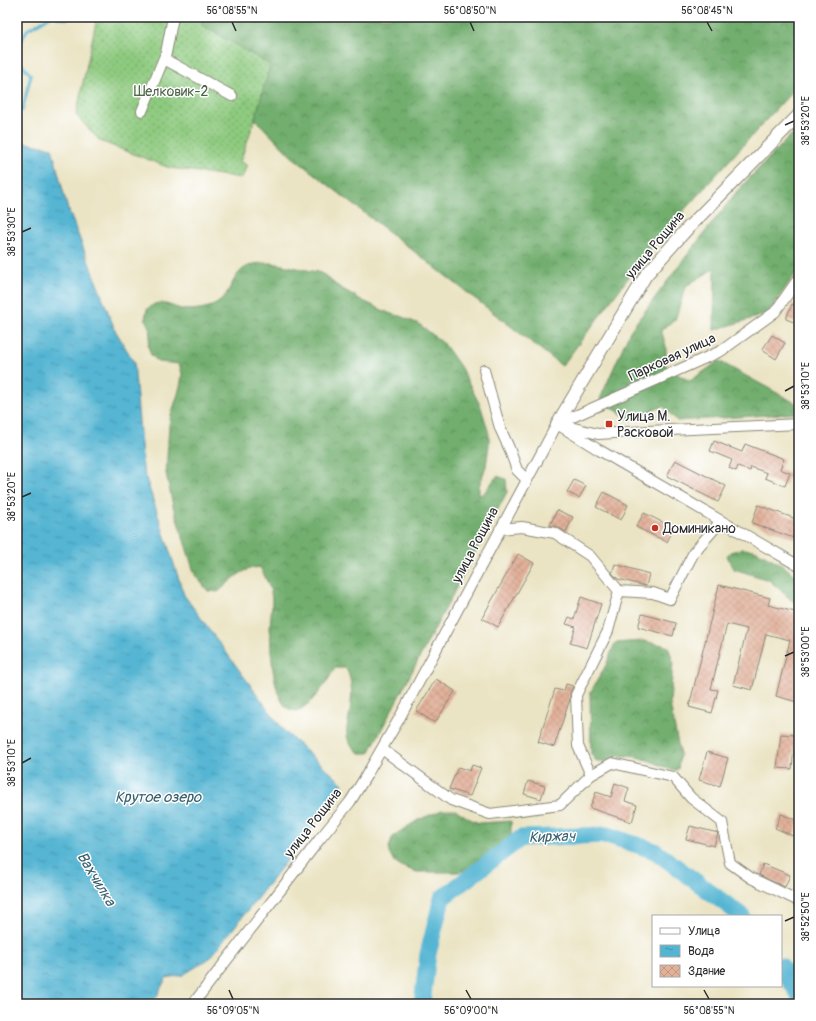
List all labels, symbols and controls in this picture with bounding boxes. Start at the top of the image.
text: 56°08'55"N [206,5,258,17]
text: 56°08'50"N [444,5,497,17]
text: 56°08'45"N [681,5,733,17]
park label: Шелковик-2 [134,83,208,100]
text: 38°53'20"E [800,96,812,146]
text: 38°53'30"E [6,207,18,257]
street label: улица Рощина [621,208,688,283]
street label: Парковая улица [626,329,718,385]
text: 38°53'10"E [800,362,812,410]
place label: Улица М. Расковой [617,408,673,441]
marker: Улица М. Расковой [604,419,614,429]
text: 38°53'20"E [6,472,18,522]
street label: улица Рощина [447,504,502,587]
place label: Доминикано [662,520,736,537]
marker: Доминикано [650,523,660,533]
text: 38°53'00"E [800,627,812,677]
text: 38°53'10"E [6,739,18,787]
street label: улица Рощина [280,785,345,862]
water label: Крутое озеро [115,788,202,807]
water label: Киржач [528,827,577,847]
water label: Вахчилка [72,848,120,910]
text: 38°52'50"E [800,892,812,942]
legend [652,915,782,987]
text: Улица [688,924,720,939]
text: Вода [688,944,714,959]
text: Здание [688,964,725,979]
text: 56°09'05"N [207,1005,260,1017]
text: 56°09'00"N [444,1005,498,1017]
text: 56°08'55"N [683,1005,735,1017]

